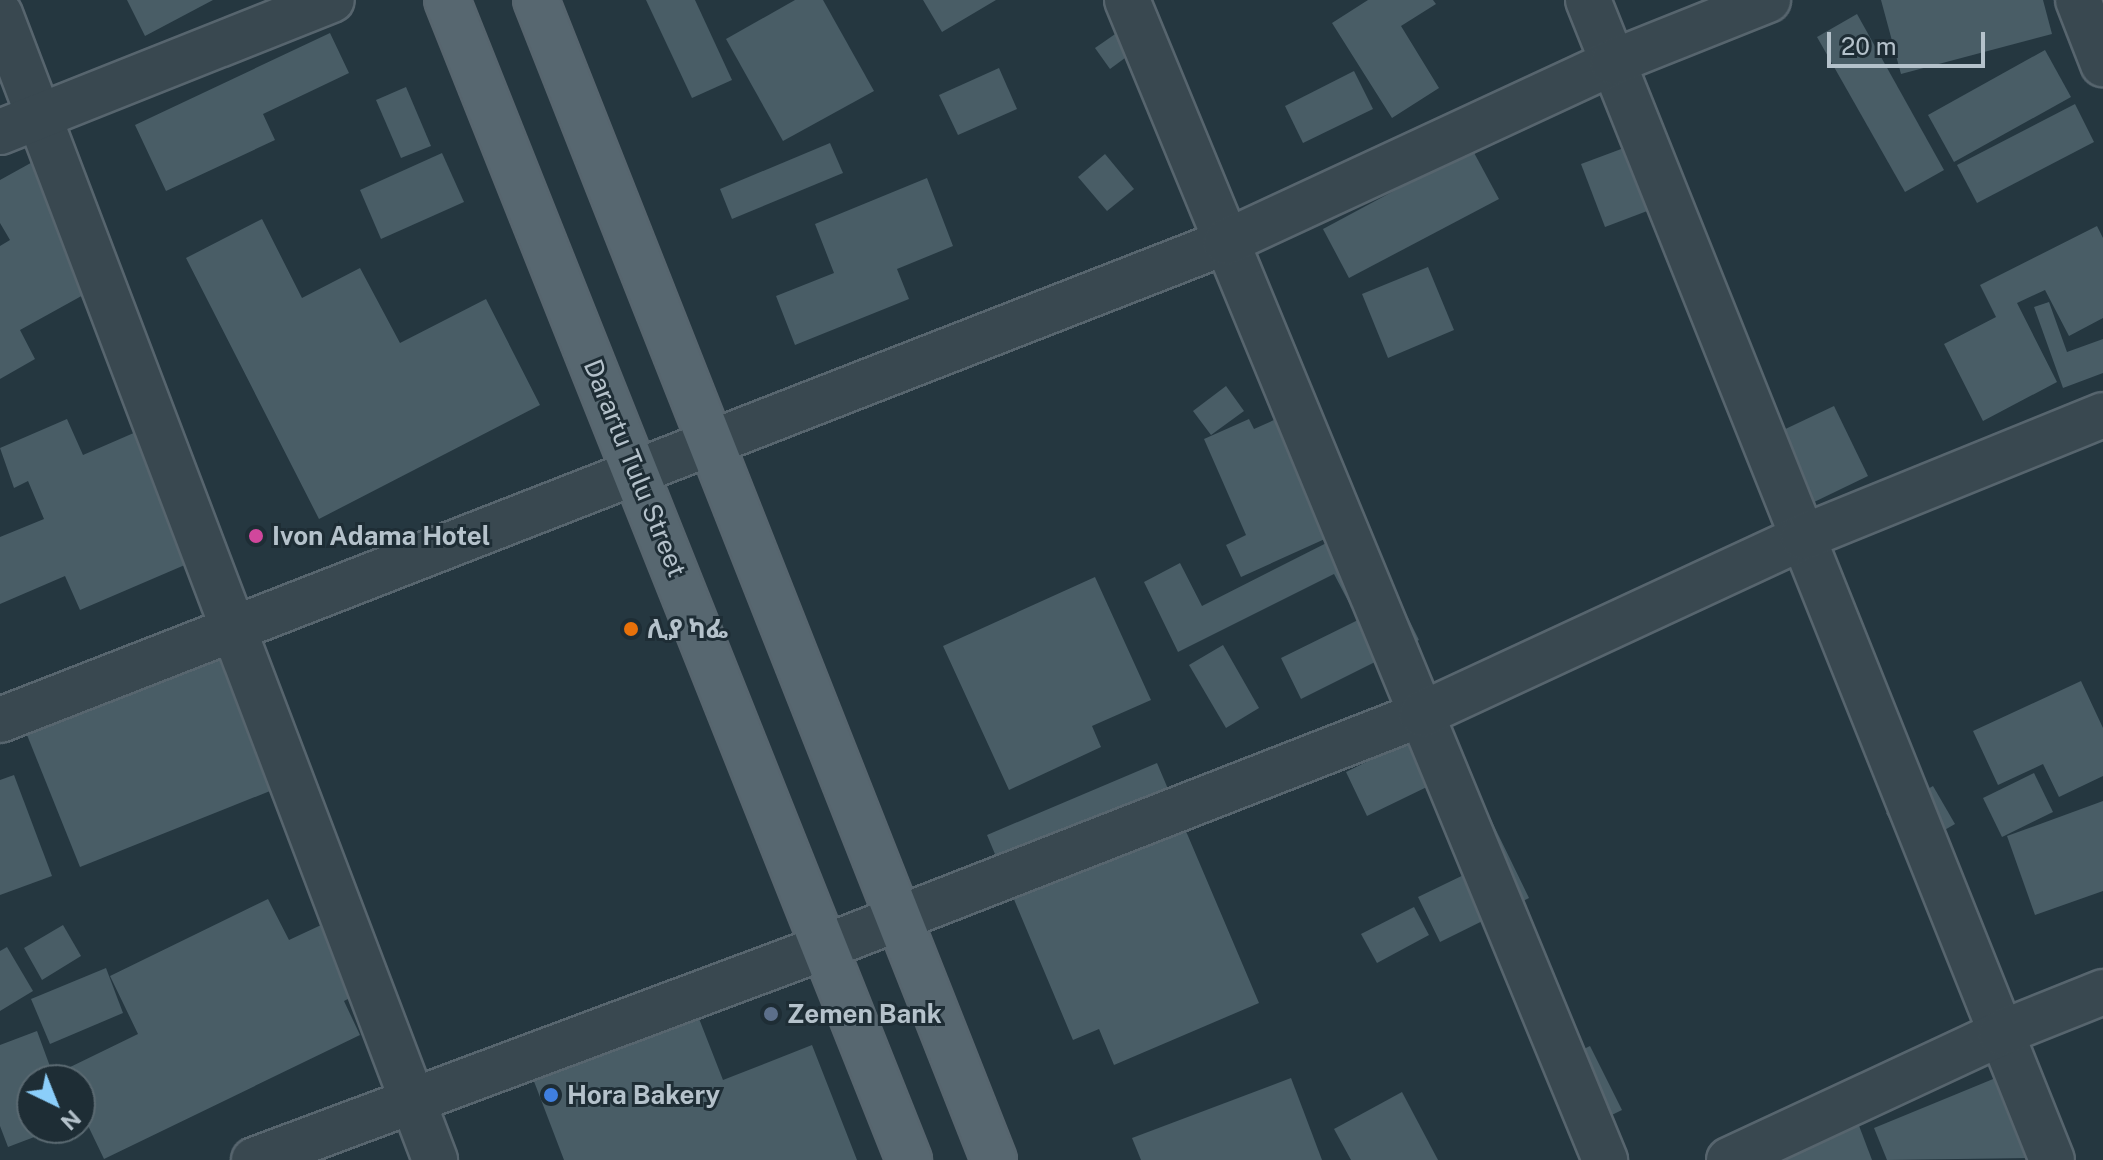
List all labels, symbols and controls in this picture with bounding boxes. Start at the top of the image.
scale bar [1831,16,1989,66]
text: 20 m [1841,32,1897,60]
street label: Darartu Tulu Street [577,355,693,581]
place label: Ivon Adama Hotel [272,520,490,552]
marker: Ivon Adama Hotel [247,527,265,545]
place label: ሊያ ካፌ [647,613,728,645]
marker: ሊያ ካፌ [622,620,640,638]
place label: Zemen Bank [787,998,942,1030]
marker: Zemen Bank [762,1005,780,1023]
north arrow [16,1064,96,1144]
place label: Hora Bakery [567,1079,720,1111]
marker: Hora Bakery [542,1086,560,1104]
text: N [56,1105,86,1135]

